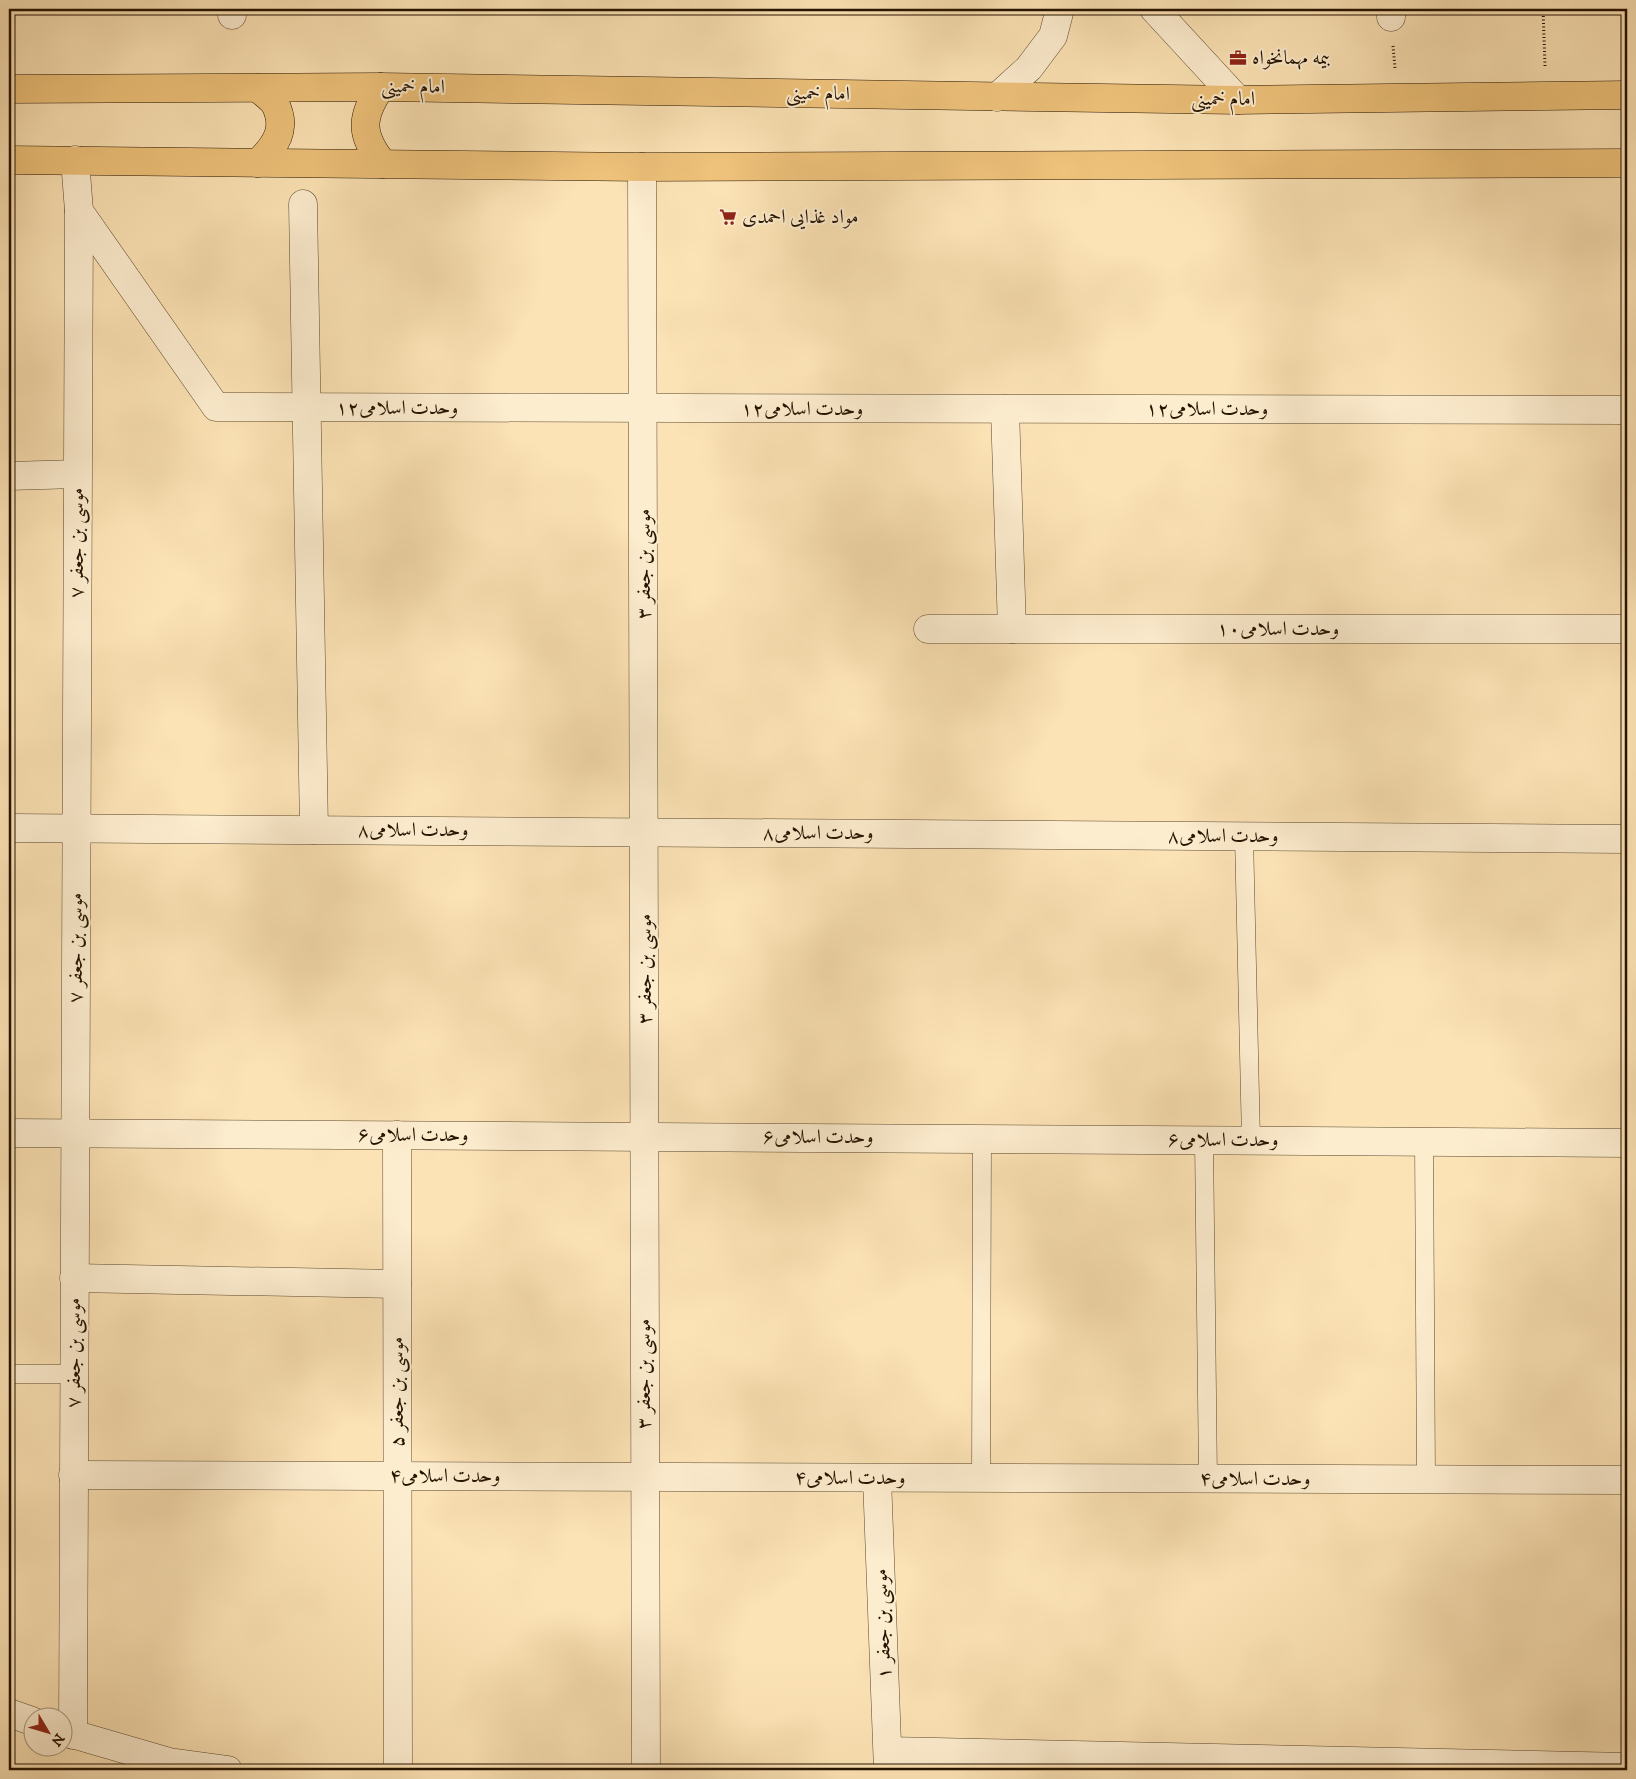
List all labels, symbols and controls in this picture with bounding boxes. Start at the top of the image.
place label: بیمه مهمانخواه [1252,46,1331,71]
office icon: بیمه مهمانخواه [1228,48,1248,68]
street label: امام خمینی [381,74,445,104]
street label: امام خمینی [786,81,850,111]
street label: امام خمینی [1191,87,1255,116]
place label: مواد غذایی احمدی [742,205,858,230]
supermarket icon: مواد غذایی احمدی [718,207,738,227]
street label: وحدت اسلامی۱۲ [336,396,458,421]
street label: وحدت اسلامی۱۲ [741,397,863,422]
street label: وحدت اسلامی۱۲ [1146,397,1268,422]
street label: موسی بن جعفر ۷ [65,488,91,598]
street label: موسی بن جعفر ۳ [632,509,658,619]
street label: وحدت اسلامی۱۰ [1217,617,1339,642]
street label: وحدت اسلامی۸ [358,818,468,843]
street label: وحدت اسلامی۸ [763,821,873,846]
street label: وحدت اسلامی۸ [1168,824,1278,849]
street label: موسی بن جعفر ۷ [64,893,90,1003]
street label: موسی بن جعفر ۳ [633,914,659,1024]
street label: وحدت اسلامی۶ [358,1123,468,1148]
street label: وحدت اسلامی۶ [763,1125,873,1150]
street label: وحدت اسلامی۶ [1168,1128,1278,1153]
street label: موسی بن جعفر ۷ [62,1298,88,1408]
street label: موسی بن جعفر ۳ [632,1319,658,1429]
street label: موسی بن جعفر ۵ [385,1337,411,1447]
street label: وحدت اسلامی۴ [390,1464,500,1489]
street label: وحدت اسلامی۴ [795,1466,905,1491]
street label: وحدت اسلامی۴ [1200,1467,1310,1492]
street label: موسی بن جعفر ۱ [869,1568,898,1680]
north arrow [22,1706,72,1756]
text: N [47,1729,68,1750]

